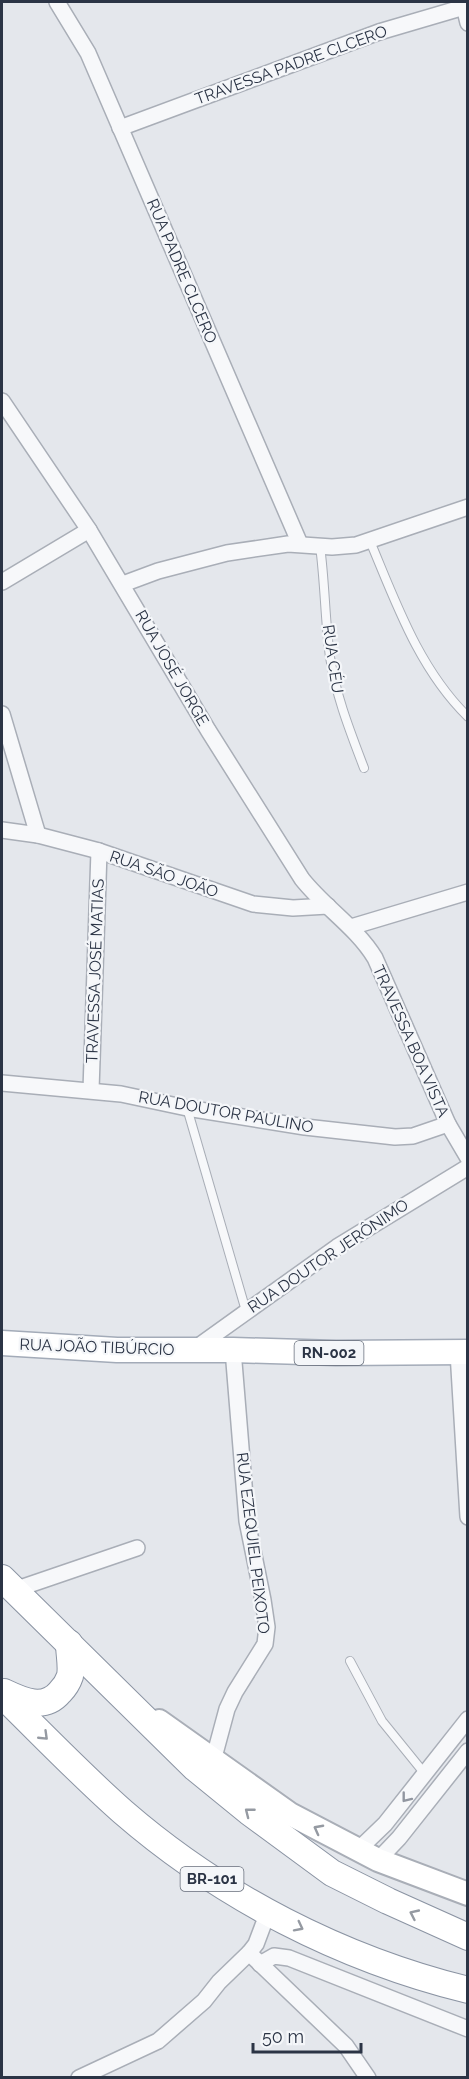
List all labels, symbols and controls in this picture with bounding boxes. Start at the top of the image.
street label: TRAVESSA PADRE CLCERO [192,21,390,109]
street label: RUA PADRE CLCERO [143,196,221,346]
street label: RUA JOSÉ JORGE [131,606,214,729]
street label: RUA CÉU [319,623,348,695]
street label: RUA SÃO JOÃO [107,846,221,901]
street label: TRAVESSA JOSÉ MATIAS [81,878,108,1064]
street label: TRAVESSA BOA VISTA [369,962,453,1120]
street label: RUA DOUTOR PAULINO [137,1087,315,1137]
street label: RUA DOUTOR JERÔNIMO [243,1194,412,1317]
street label: RUA JOÃO TIBÚRCIO [19,1334,175,1359]
road number: RN-002 [294,1341,364,1365]
street label: RUA EZEQUIEL PEIXOTO [232,1451,274,1635]
one-way arrow [37,1729,47,1740]
one-way arrow [402,1792,413,1803]
one-way arrow [244,1808,255,1819]
one-way arrow [313,1825,324,1837]
road number: BR-101 [180,1867,244,1891]
one-way arrow [409,1909,420,1921]
one-way arrow [293,1920,304,1932]
scale bar [253,2016,361,2054]
text: 50 m [262,2026,304,2047]

